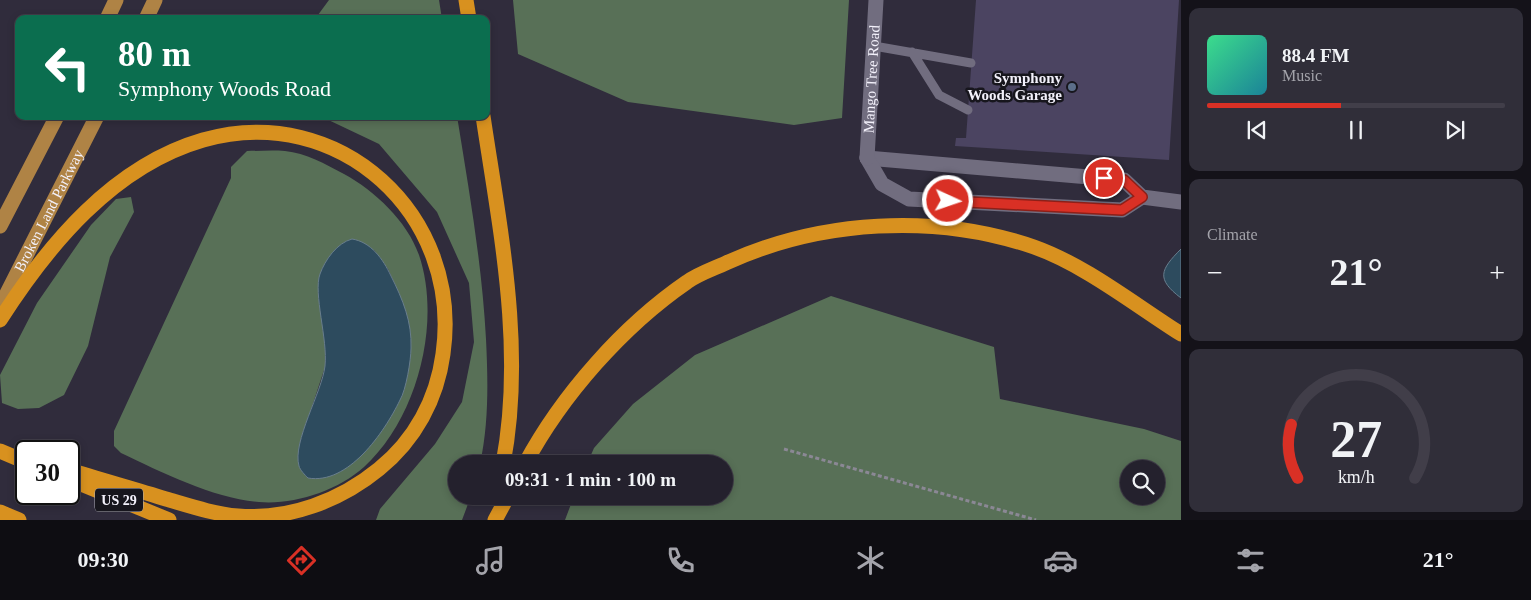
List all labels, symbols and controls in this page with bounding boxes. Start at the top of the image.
street label: Mango Tree Road [860,24,883,134]
icon: left [35,35,100,100]
text: 80 m [118,35,191,74]
text: 88.4 FM [1282,45,1350,66]
text: Music [1282,67,1322,84]
place label: Symphony Woods Garage [967,70,1062,103]
text: Symphony Woods Road [118,76,331,101]
marker: Symphony Woods Garage [1066,81,1078,93]
icon: previous [1243,116,1271,144]
icon: pause [1342,116,1370,144]
icon: next [1441,116,1469,144]
street label: Broken Land Parkway [11,146,87,275]
pin [1083,157,1125,199]
icon: arrive [1090,164,1118,192]
position arrow [921,174,973,226]
text: Climate [1207,226,1258,243]
text: 21° [1329,251,1383,293]
text: − [1207,257,1223,288]
text: + [1489,257,1505,288]
text: 27 [1330,411,1382,468]
speed limit sign: 30 [15,440,80,505]
map controls [1120,460,1165,505]
button: search [1120,460,1165,505]
text: km/h [1338,467,1374,487]
text: 09:31 · 1 min · 100 m [505,469,676,490]
road number: US 29 [95,488,143,512]
icon: directions [284,543,319,578]
icon: music [473,543,508,578]
icon: phone [663,543,698,578]
icon: climate [853,543,888,578]
icon: car [1043,543,1078,578]
icon: filters [1233,543,1268,578]
text: 09:30 [77,547,129,572]
text: 21° [1423,547,1453,572]

